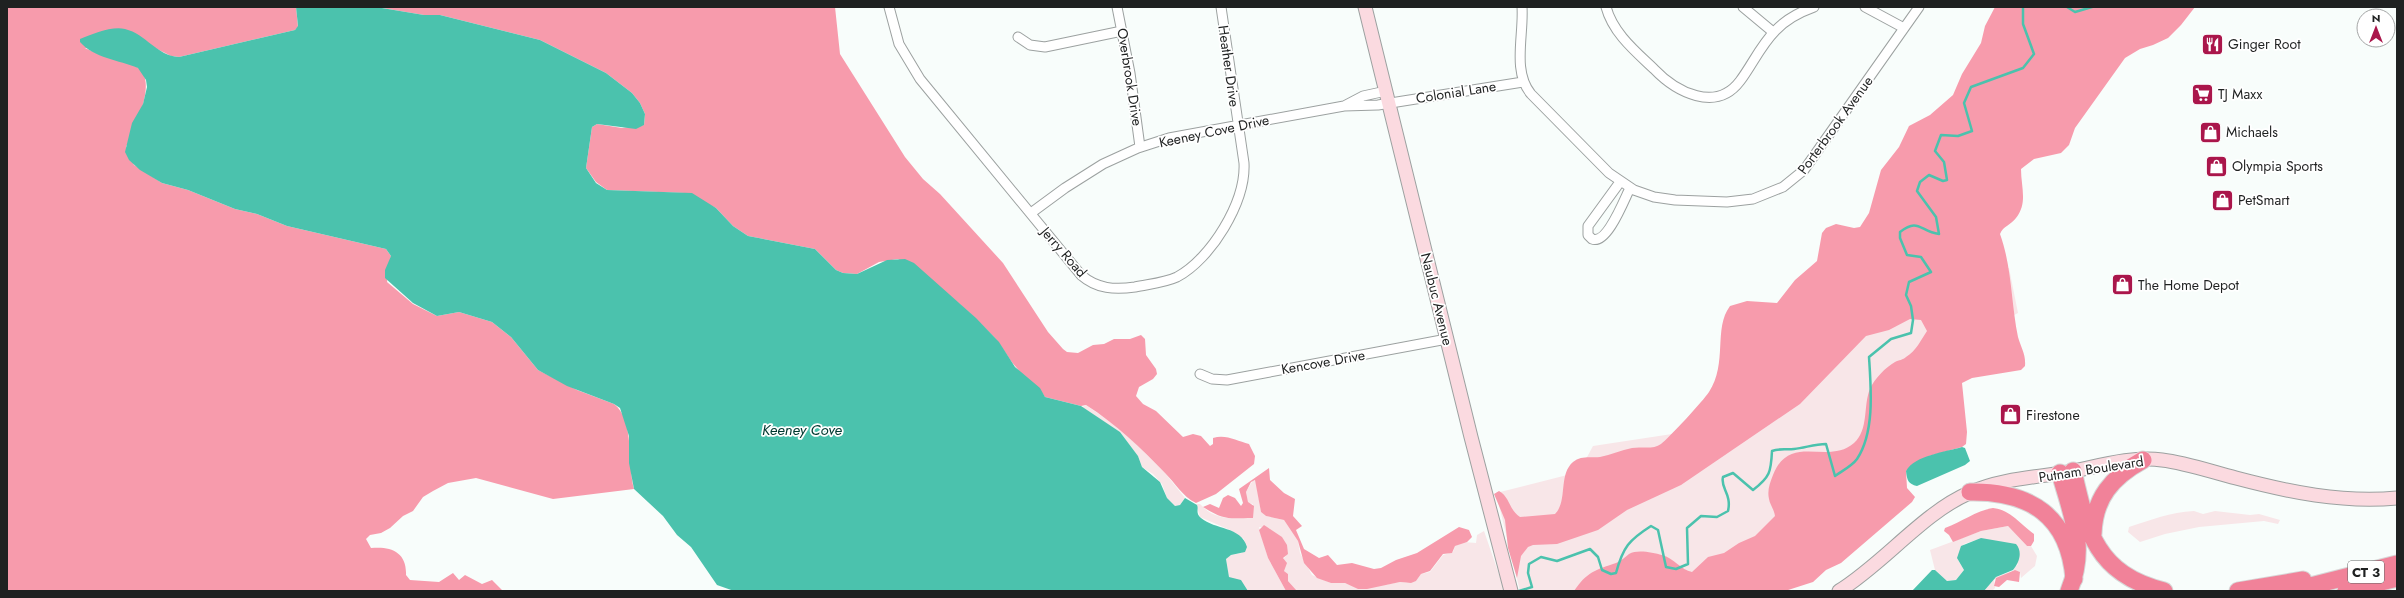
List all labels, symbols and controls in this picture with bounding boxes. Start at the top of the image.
north arrow [2356,8,2396,48]
text: N [2372,10,2380,26]
street label: Heather Drive [1213,24,1245,108]
street label: Overbrook Drive [1112,27,1148,127]
restaurant icon: Ginger Root [2200,31,2226,57]
place label: Ginger Root [2228,34,2301,54]
street label: Porterbrook Avenue [1793,72,1877,178]
street label: Colonial Lane [1415,76,1497,108]
supermarket icon: TJ Maxx [2190,81,2216,107]
place label: TJ Maxx [2218,84,2262,104]
street label: Keeney Cove Drive [1157,110,1271,152]
shop icon: Michaels [2197,119,2223,145]
place label: Michaels [2226,122,2278,142]
shop icon: Olympia Sports [2204,153,2230,179]
place label: Olympia Sports [2232,156,2323,176]
shop icon: PetSmart [2210,187,2236,213]
place label: PetSmart [2238,190,2290,210]
street label: Jerry Road [1035,221,1092,282]
street label: Naubuc Avenue [1416,251,1458,347]
shop icon: The Home Depot [2109,272,2135,298]
place label: The Home Depot [2138,275,2240,295]
street label: Kencove Drive [1280,345,1366,379]
shop icon: Firestone [1997,402,2023,428]
place label: Firestone [2026,405,2080,425]
water label: Keeney Cove [762,419,842,441]
street label: Putnam Boulevard [2037,451,2145,487]
road number: CT 3 [2348,561,2384,583]

